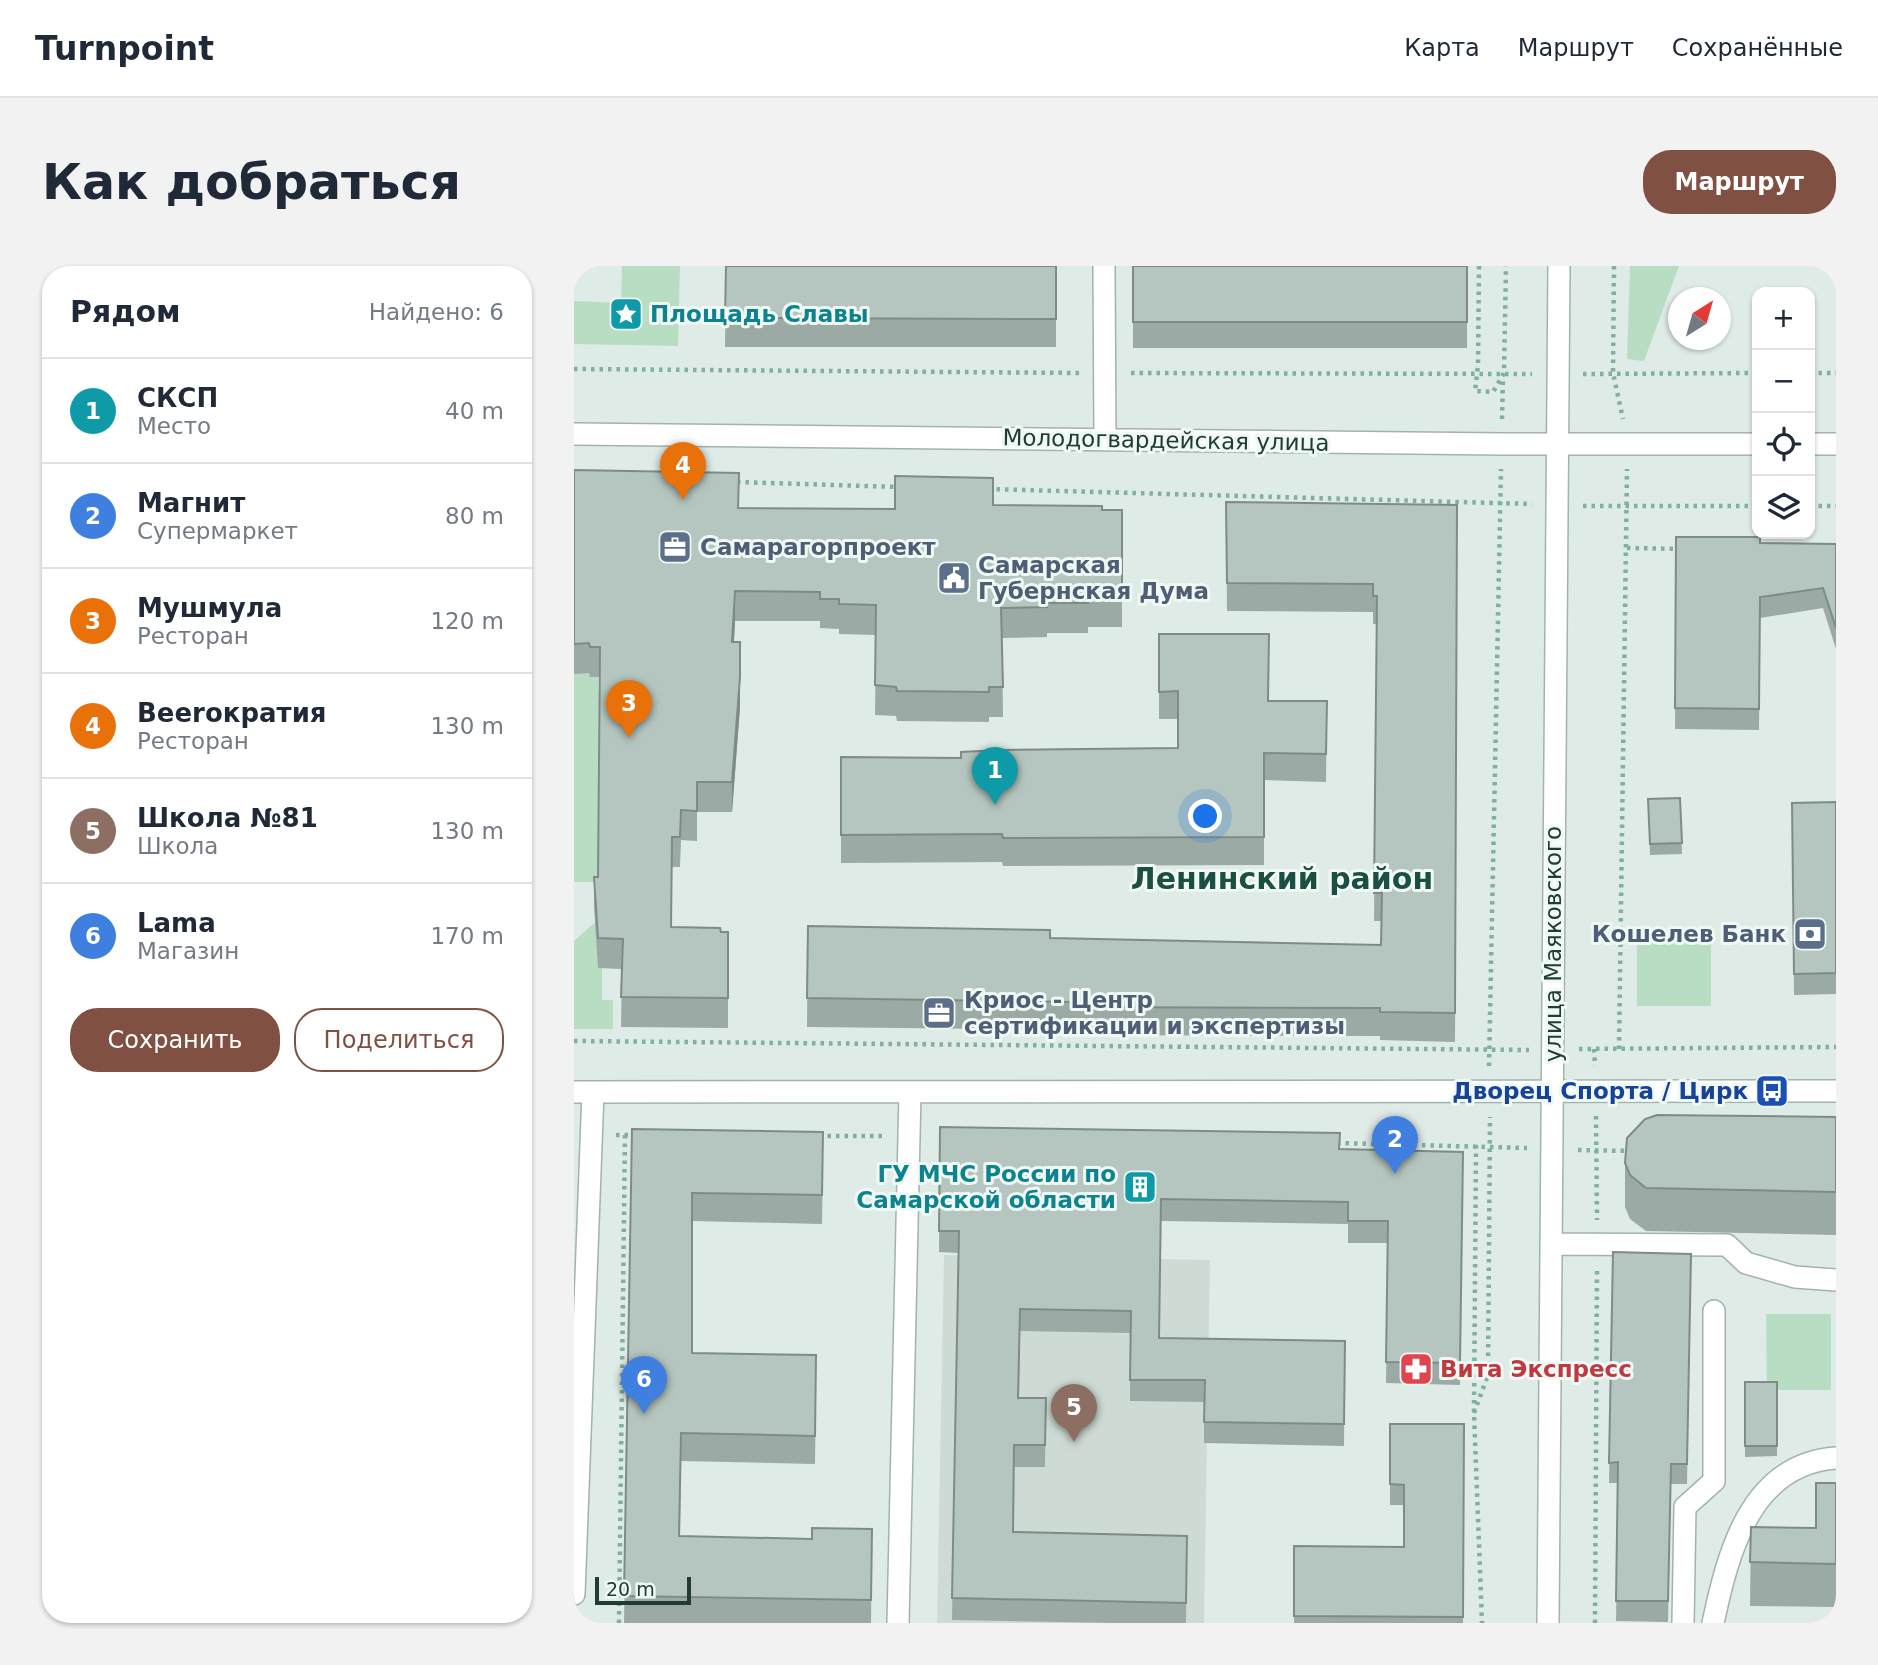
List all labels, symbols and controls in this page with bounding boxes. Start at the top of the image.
text: Turnpoint [35,29,214,68]
text: Карта [1404,34,1480,62]
text: Маршрут [1518,34,1634,62]
text: Сохранённые [1672,34,1843,62]
button: Маршрут [1643,150,1836,214]
text: Как добраться [42,154,461,211]
north arrow [1668,287,1731,350]
map controls [1752,287,1815,539]
button: + [1752,287,1815,350]
text: Рядом [70,294,181,329]
place icon: Площадь Славы [607,295,645,333]
text: Найдено: 6 [369,299,504,325]
place label: Площадь Славы [650,301,869,327]
button: − [1752,350,1815,413]
text: СКСП [137,383,218,413]
text: 1 [85,398,101,424]
text: 40 m [445,398,504,424]
text: Место [137,413,211,439]
button: locate [1752,413,1815,476]
street label: Молодогвардейская улица [1002,424,1330,456]
pin: 4 [660,442,706,500]
button: layers [1752,476,1815,539]
text: Магнит [137,488,245,518]
text: 2 [85,503,101,529]
text: 80 m [445,503,504,529]
text: Супермаркет [137,518,298,544]
office icon: Самарагорпроект [656,528,694,566]
place label: Самарагорпроект [700,534,936,560]
place label: Самарская Губернская Дума [978,552,1209,604]
public building icon: Самарская Губернская Дума [935,559,973,597]
text: Мушмула [137,593,282,623]
text: 3 [85,608,101,634]
text: 120 m [430,608,504,634]
text: Ресторан [137,623,249,649]
pin: 3 [606,680,652,738]
text: Beerократия [137,698,327,728]
text: 4 [85,713,101,739]
text: 130 m [430,713,504,739]
text: Ресторан [137,728,249,754]
pin: 1 [972,747,1018,805]
your location [1188,799,1222,833]
text: Школа №81 [137,803,318,833]
text: 5 [85,818,101,844]
text: 130 m [430,818,504,844]
street label: улица Маяковского [1540,826,1566,1062]
text: Школа [137,833,218,859]
district label: Ленинский район [1131,861,1433,896]
text: Lama [137,908,216,938]
bank icon: Кошелев Банк [1791,915,1829,953]
place label: Кошелев Банк [1592,921,1786,947]
text: 6 [85,923,101,949]
text: 170 m [430,923,504,949]
text: Магазин [137,938,239,964]
place label: Криос - Центр сертификации и экспертизы [964,987,1345,1039]
office icon: Криос - Центр сертификации и экспертизы [920,994,958,1032]
button: Сохранить [70,1008,280,1072]
button: Поделиться [294,1008,504,1072]
bus stop icon: Дворец Спорта / Цирк [1753,1072,1791,1110]
place label: Дворец Спорта / Цирк [1452,1078,1748,1104]
pin: 2 [1372,1116,1418,1174]
place label: ГУ МЧС России по Самарской области [856,1161,1116,1213]
building icon: ГУ МЧС России по Самарской области [1121,1168,1159,1206]
pharmacy icon: Вита Экспресс [1397,1350,1435,1388]
pin: 6 [621,1356,667,1414]
place label: Вита Экспресс [1440,1356,1632,1382]
pin: 5 [1051,1384,1097,1442]
scale bar [595,1574,691,1606]
text: 20 m [606,1578,655,1600]

